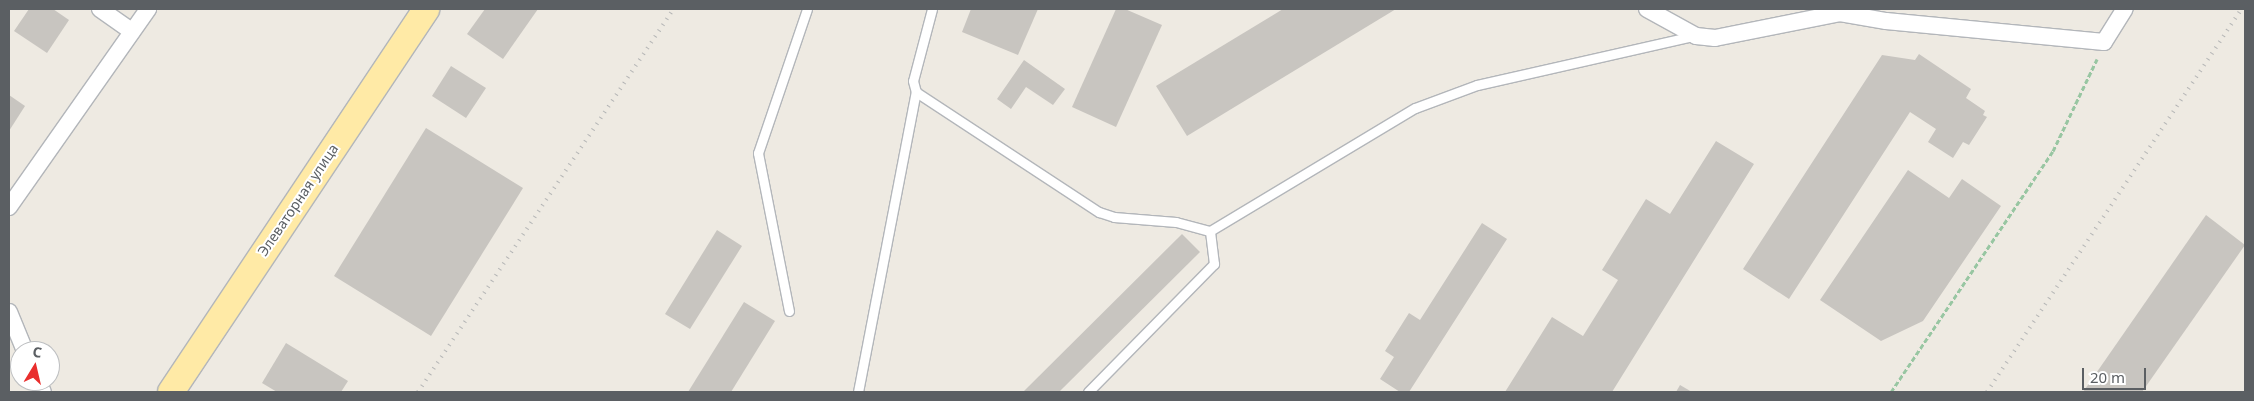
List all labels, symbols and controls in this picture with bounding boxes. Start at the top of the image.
street label: Элеваторная улица [254,141,342,259]
north arrow [10,341,60,391]
text: С [31,342,43,362]
scale bar [2084,358,2148,390]
text: 20 m [2090,367,2125,387]

